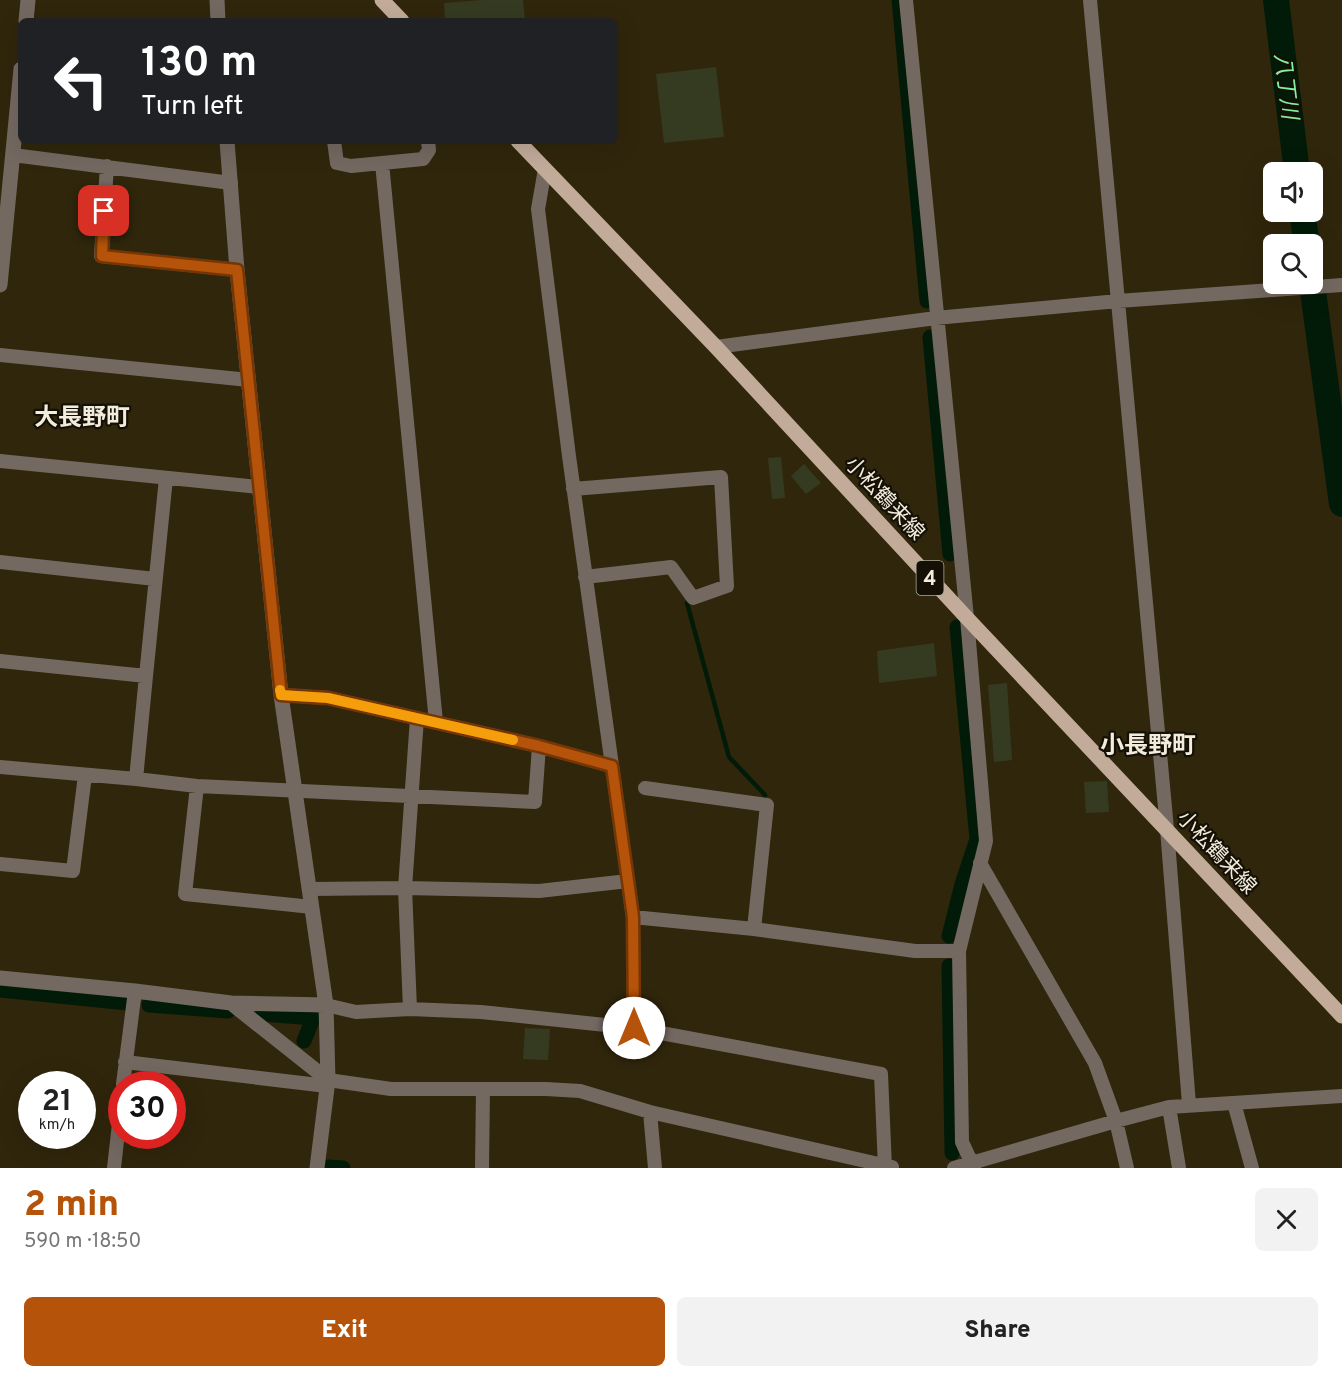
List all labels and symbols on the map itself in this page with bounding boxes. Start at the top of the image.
water label: 八丁川 [1267,52,1302,123]
pin [78,185,129,236]
district label: 大長野町 [34,404,130,434]
street label: 小松鶴来線 [838,451,930,547]
road number: 4 [916,561,944,595]
district label: 小長野町 [1100,732,1196,762]
street label: 小松鶴来線 [1170,805,1262,901]
position arrow [602,996,666,1060]
speed limit sign: 30 [108,1071,186,1149]

